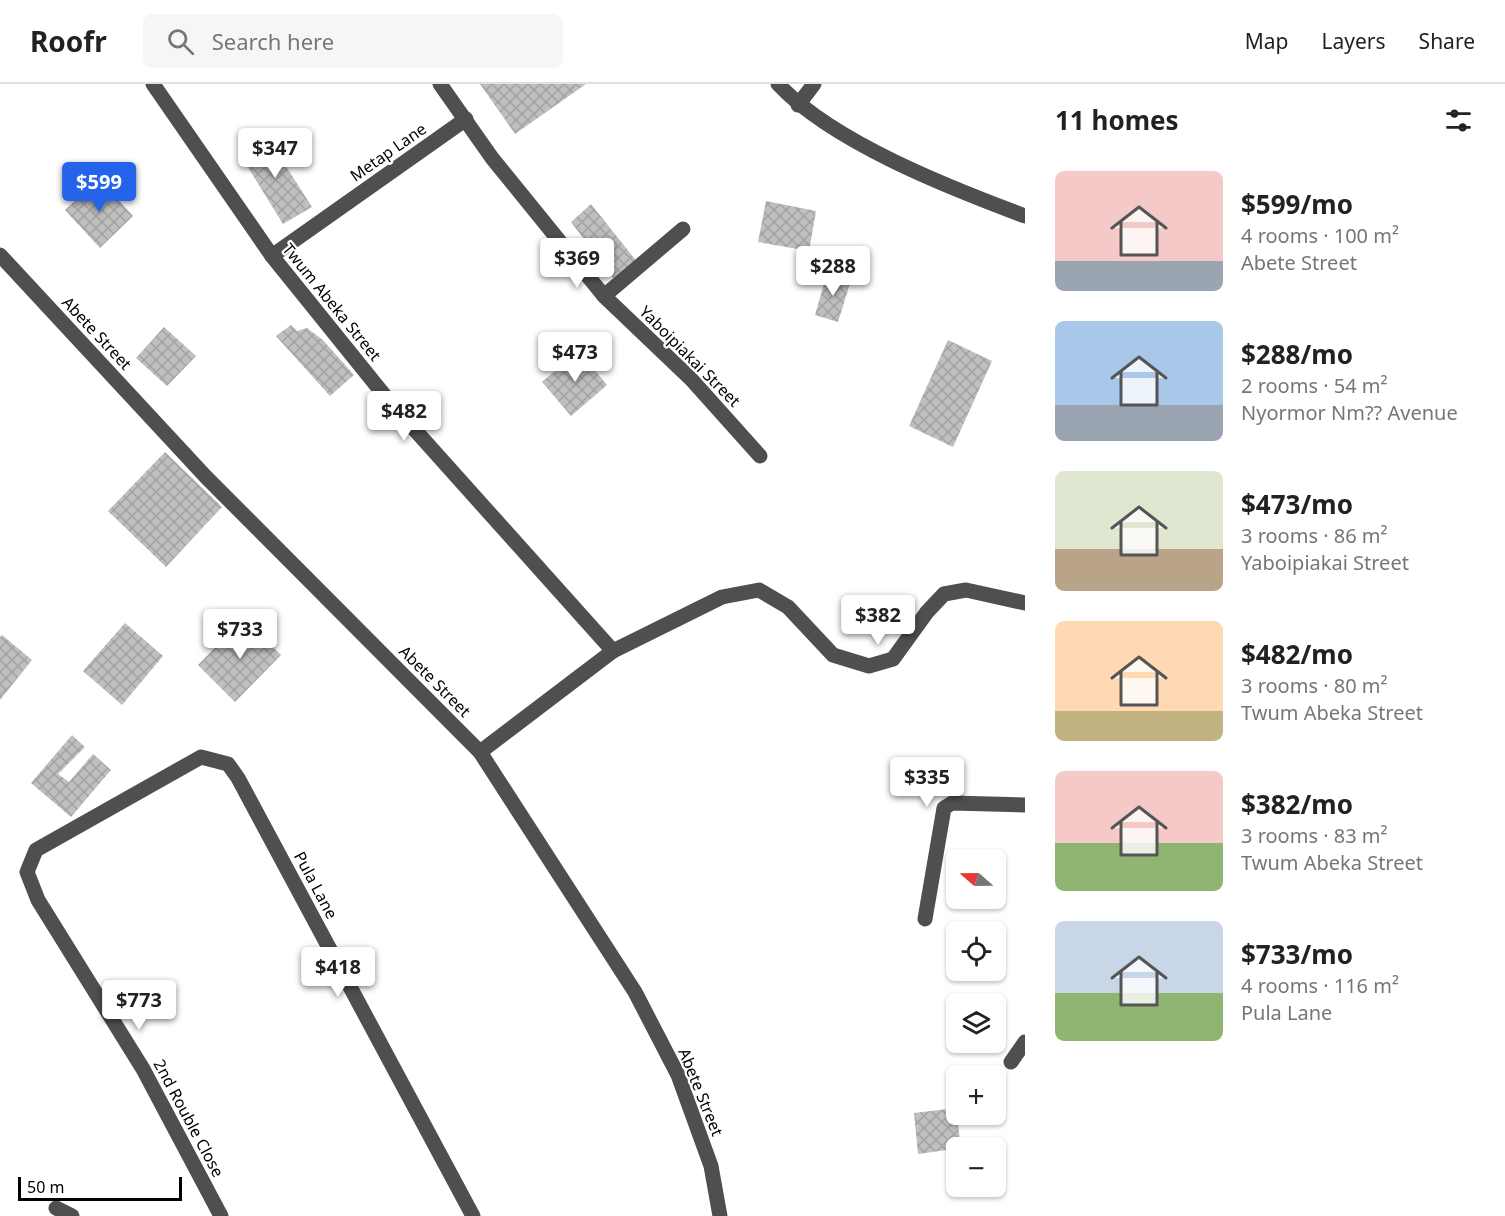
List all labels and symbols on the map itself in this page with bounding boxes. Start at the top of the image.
street label: Metap Lane [345,118,431,186]
pin: $347 [239,128,311,179]
pin: $599 [63,162,135,213]
street label: Twum Abeka Street [278,238,387,366]
pin: $369 [541,238,613,289]
pin: $288 [797,246,869,297]
street label: Abete Street [57,292,137,375]
street label: Yaboipiakai Street [635,301,745,411]
pin: $473 [539,332,611,383]
pin: $482 [368,391,440,442]
pin: $382 [842,595,914,646]
pin: $733 [204,609,276,660]
street label: Abete Street [394,640,476,722]
pin: $335 [891,757,963,808]
street label: Pula Lane [289,848,343,922]
north arrow [946,849,1006,909]
pin: $418 [302,947,374,998]
pin: $773 [103,980,175,1031]
street label: Abete Street [673,1045,729,1139]
street label: 2nd Rouble Close [149,1055,229,1181]
scale bar [18,1174,182,1202]

